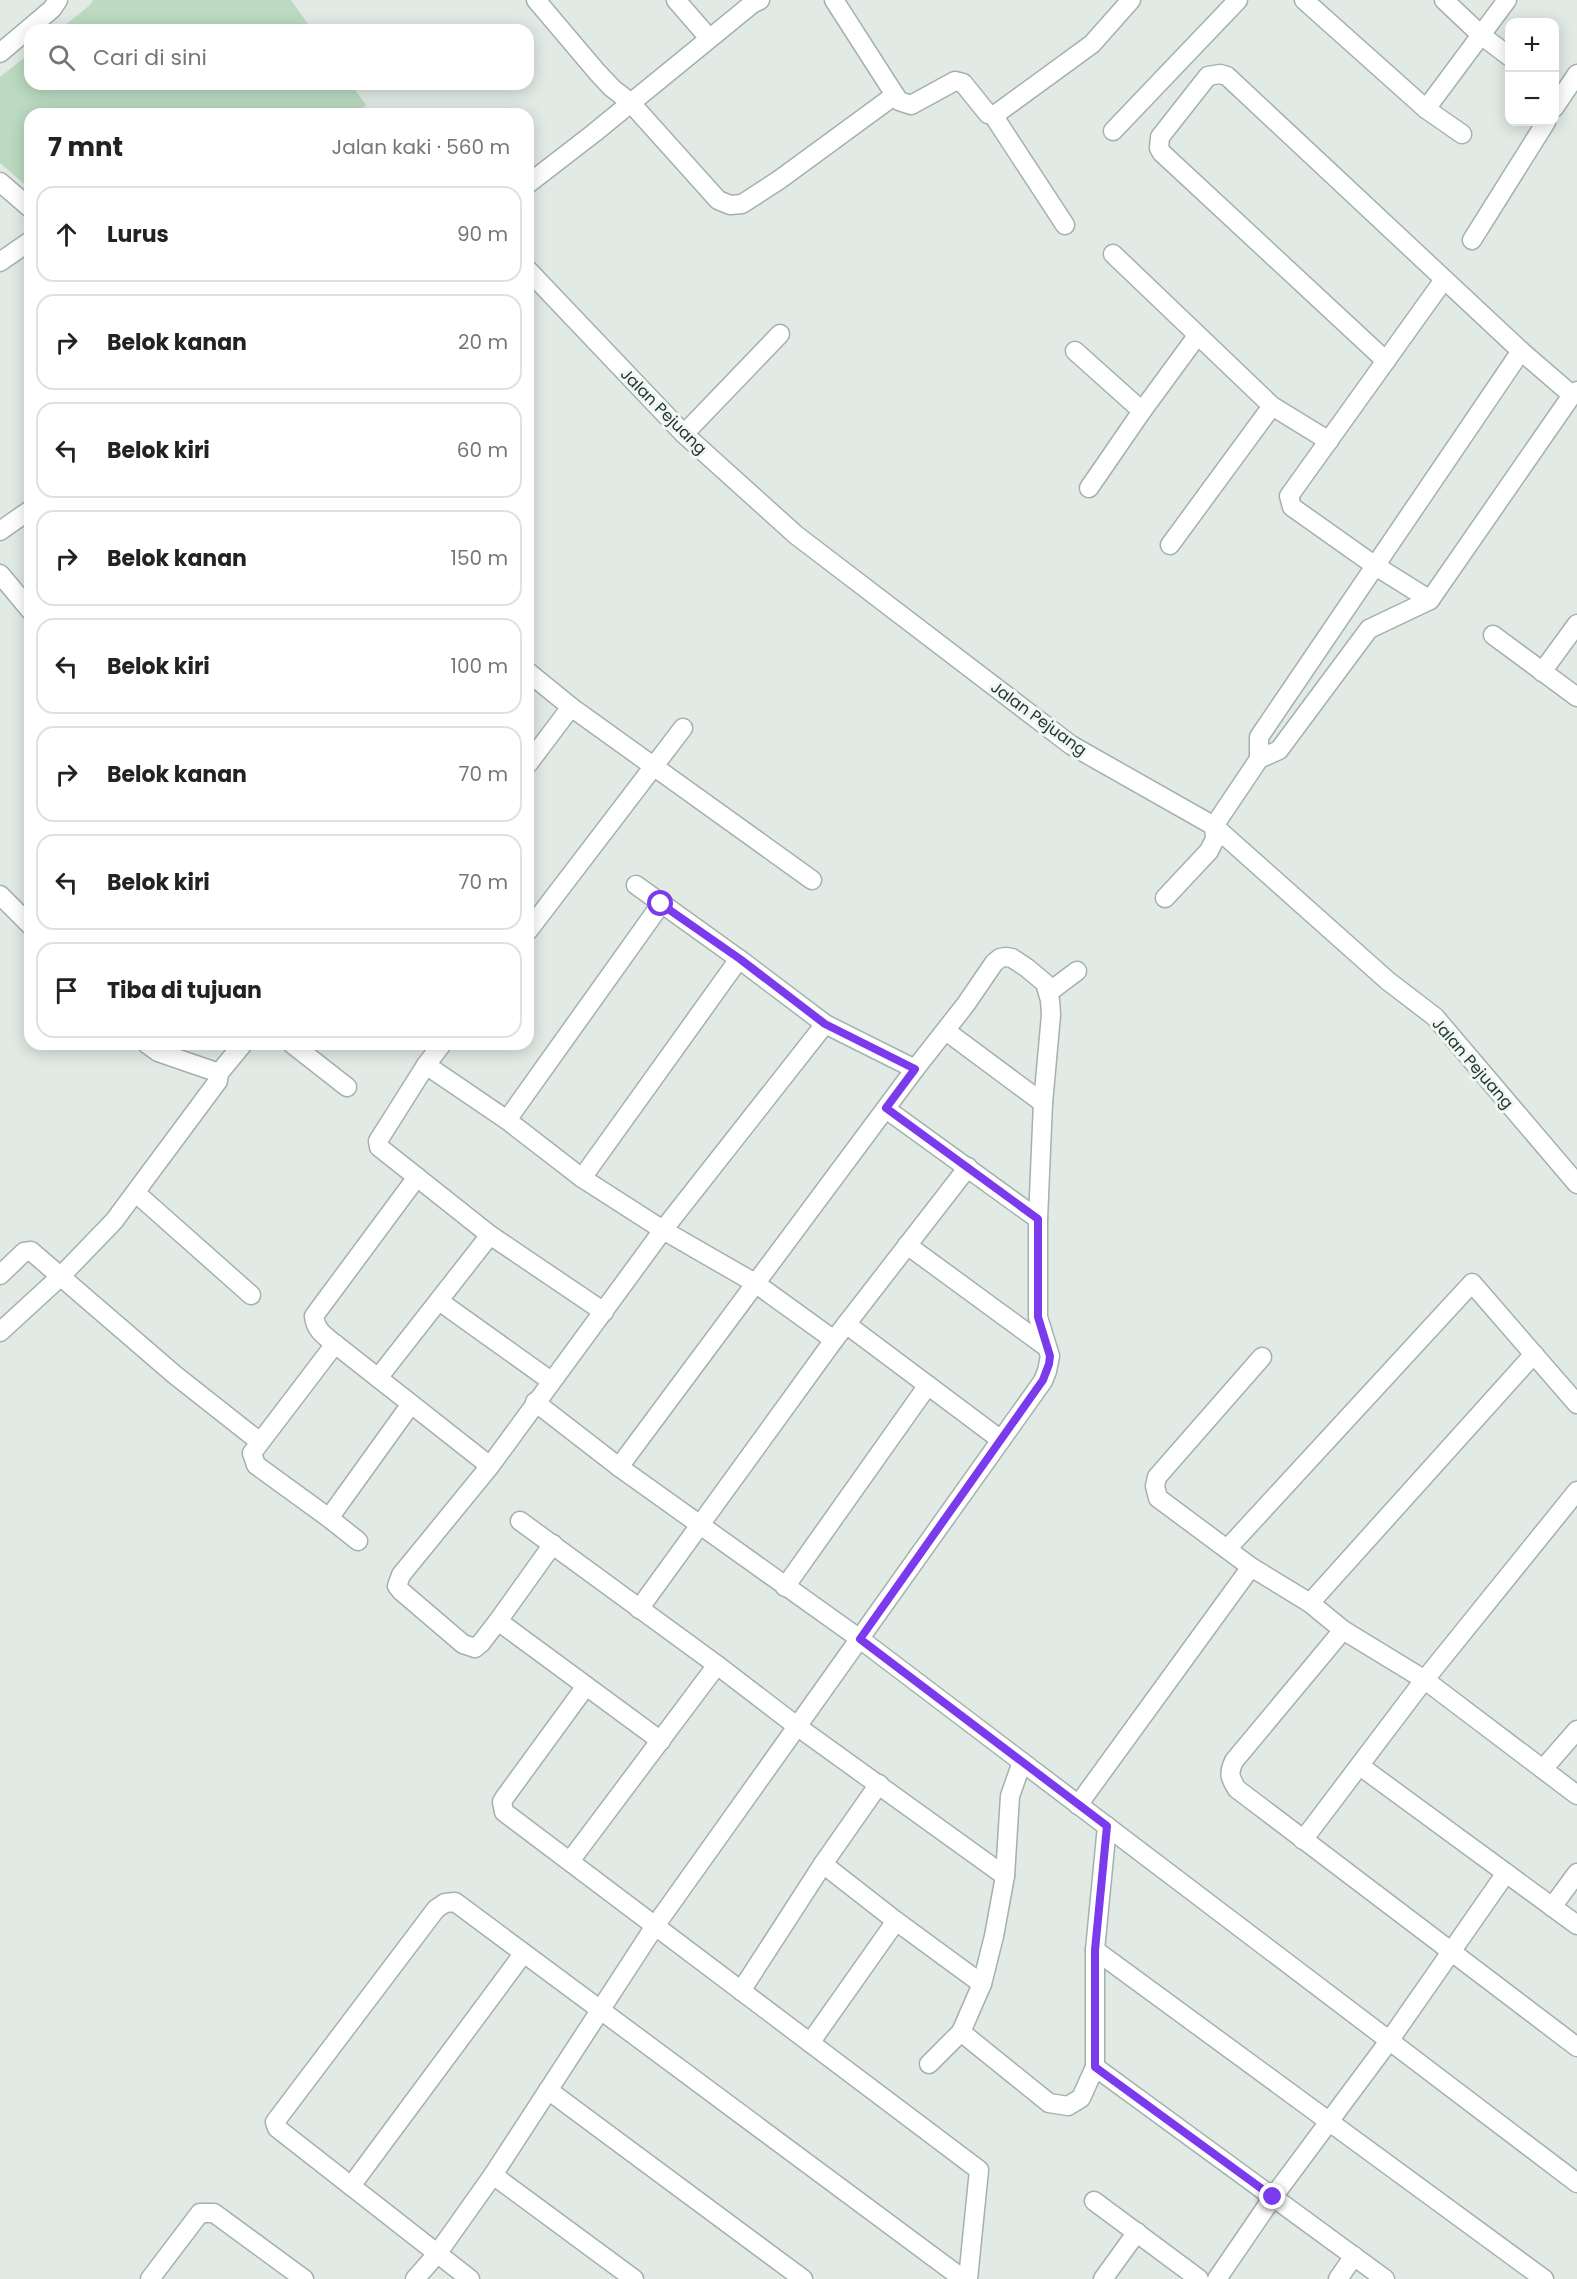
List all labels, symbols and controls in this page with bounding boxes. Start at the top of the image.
map controls [1505,18,1559,126]
button: + [1505,18,1559,72]
search box [24,24,534,90]
icon: search [45,41,78,74]
text: Cari di sini [93,42,207,73]
button: − [1505,72,1559,126]
text: 7 mnt [48,129,123,165]
text: Jalan kaki · 560 m [332,133,510,161]
icon: ahead [50,218,83,251]
text: Lurus [107,219,169,250]
text: 90 m [457,220,508,248]
icon: right [50,326,83,359]
text: Belok kanan [107,327,247,358]
text: 20 m [458,328,508,356]
street label: Jalan Pejuang [615,363,712,460]
icon: left [50,434,83,467]
text: Belok kiri [107,435,210,466]
text: 60 m [457,436,508,464]
icon: right [50,542,83,575]
text: Belok kanan [107,543,247,574]
text: 150 m [451,544,508,572]
icon: left [50,650,83,683]
text: Belok kiri [107,651,210,682]
text: 100 m [451,652,508,680]
street label: Jalan Pejuang [986,676,1092,761]
icon: right [50,758,83,791]
text: Belok kanan [107,759,247,790]
text: 70 m [459,760,508,788]
icon: left [50,866,83,899]
text: Belok kiri [107,867,210,898]
text: 70 m [459,868,508,896]
route start [647,890,673,916]
icon: arrive [50,974,83,1007]
text: Tiba di tujuan [107,975,262,1006]
street label: Jalan Pejuang [1427,1013,1519,1114]
route end [1259,2183,1285,2209]

